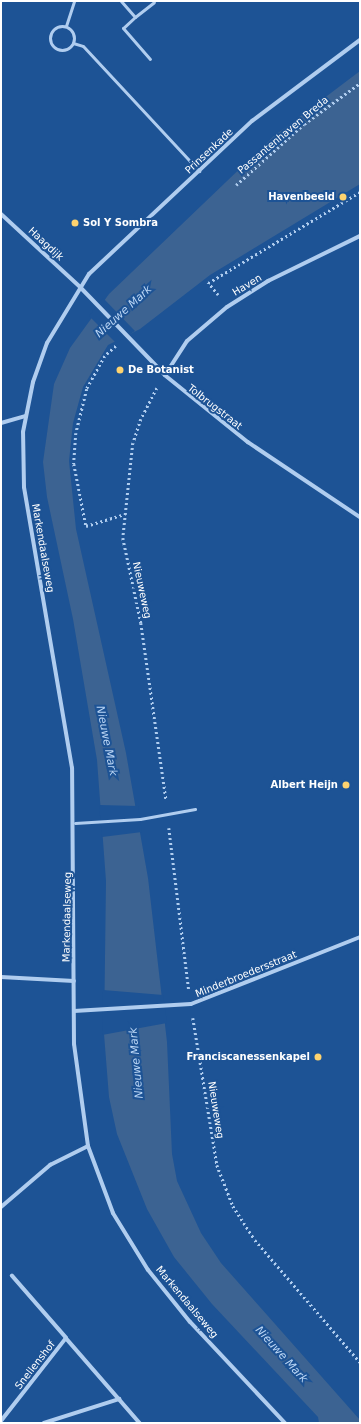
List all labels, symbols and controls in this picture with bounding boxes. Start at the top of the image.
street label: Passantenhaven Breda [235,94,331,176]
street label: Prinsenkade [183,126,235,176]
place label: Havenbeeld [268,191,335,203]
marker: Havenbeeld [338,192,348,202]
place label: Sol Y Sombra [83,217,158,229]
marker: Sol Y Sombra [70,218,80,228]
street label: Haagdijk [26,225,66,263]
street label: Haven [230,272,264,298]
water label: Nieuwe Mark [93,283,155,341]
place label: De Botanist [128,364,194,376]
marker: De Botanist [115,365,125,375]
street label: Tolbrugstraat [185,382,245,432]
street label: Markendaalseweg [29,503,57,593]
street label: Nieuweweg [130,561,154,619]
water label: Nieuwe Mark [93,705,119,777]
place label: Albert Heijn [271,779,338,791]
marker: Albert Heijn [341,780,351,790]
street label: Markendaalseweg [60,872,74,962]
street label: Minderbroedersstraat [194,948,298,1000]
water label: Nieuwe Mark [127,1027,147,1099]
place label: Franciscanessenkapel [187,1051,310,1063]
marker: Franciscanessenkapel [313,1052,323,1062]
street label: Nieuweweg [206,1081,226,1139]
street label: Markendaalseweg [153,1264,221,1340]
water label: Nieuwe Mark [252,1324,310,1386]
street label: Snellenshof [12,1338,58,1392]

